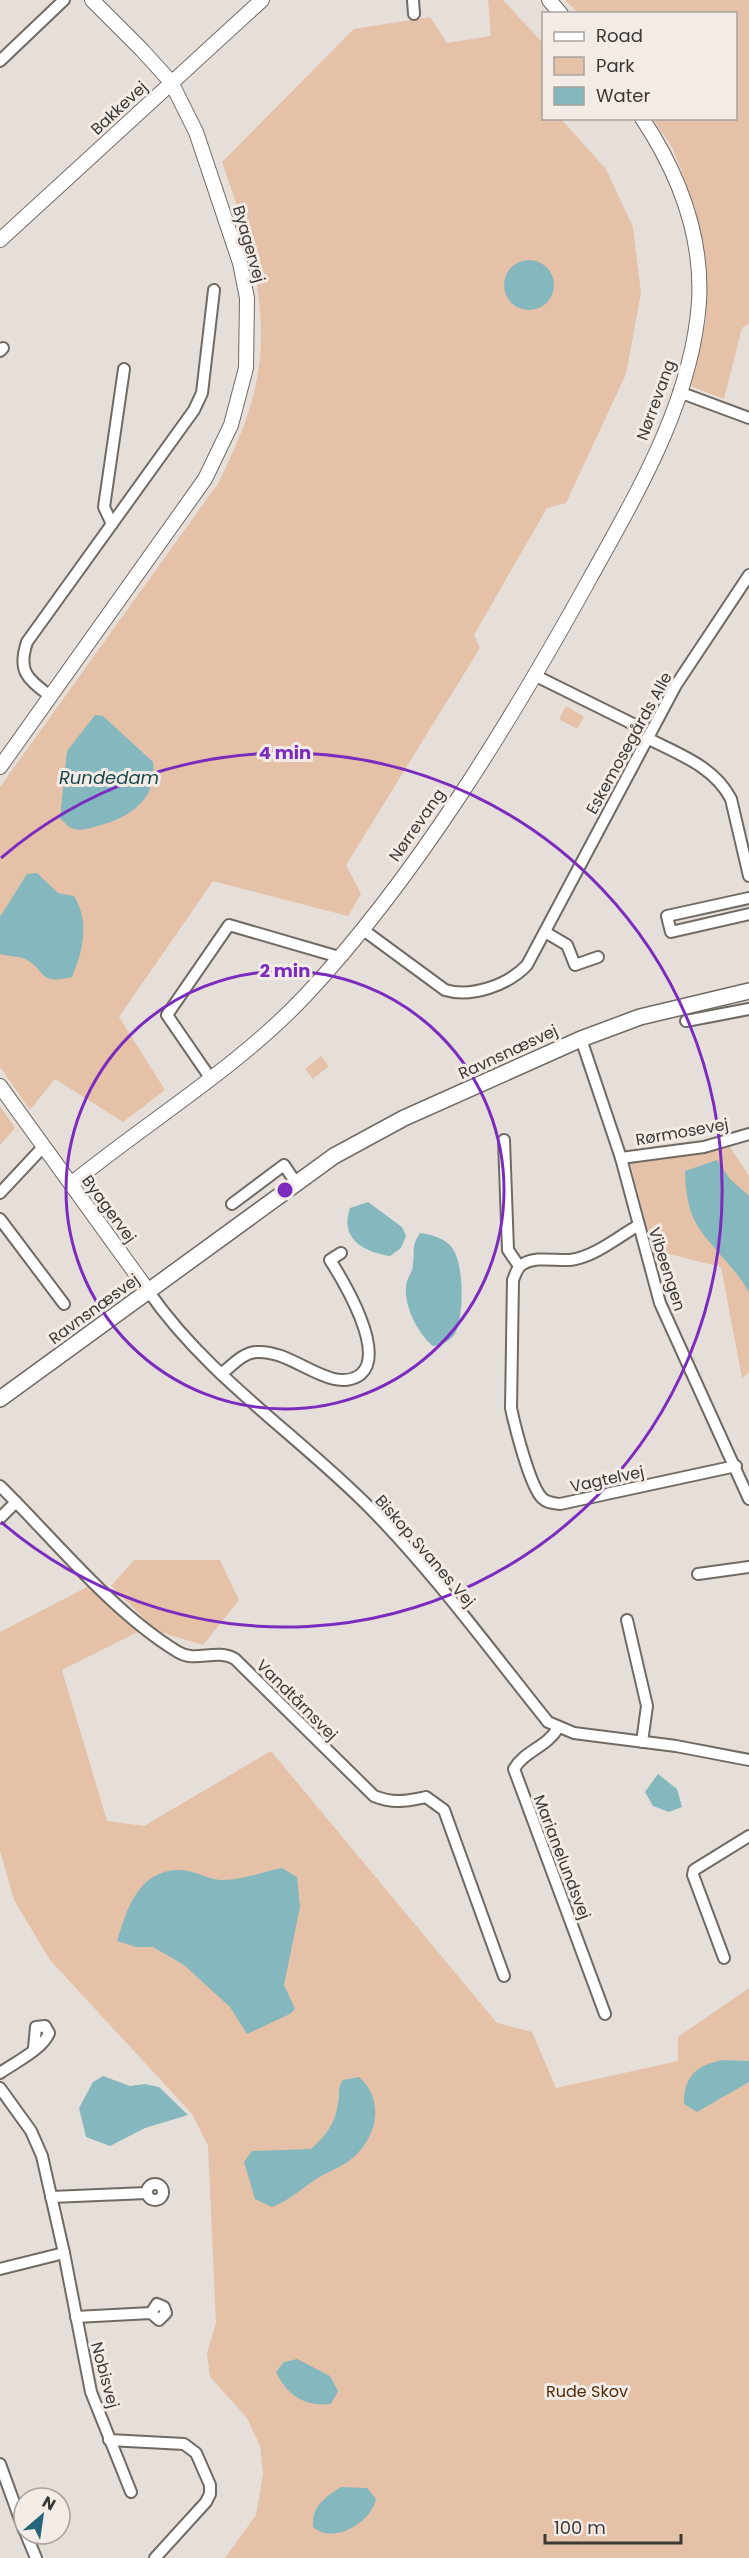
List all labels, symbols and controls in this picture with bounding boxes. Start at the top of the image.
legend [542,12,737,120]
text: Road [596,23,643,48]
text: Park [596,53,635,78]
street label: Bakkevej [86,76,152,140]
text: Water [596,83,650,108]
street label: Byagervej [227,203,271,285]
street label: Nørrevang [631,357,681,443]
street label: Eskemosegårds Alle [580,668,678,818]
text: 4 min [259,740,311,765]
water label: Rundedam [59,765,159,790]
street label: Nørrevang [383,784,451,866]
text: 2 min [260,958,310,983]
street label: Ravnsnæsvej [455,1019,561,1085]
street label: Rørmosevej [634,1113,730,1151]
street label: Byagervej [76,1170,142,1248]
centre of rings [275,1180,295,1200]
street label: Vibeengen [643,1224,691,1314]
street label: Ravnsnæsvej [44,1268,144,1350]
street label: Vagtelvej [568,1460,646,1498]
street label: Biskop Svanes Vej [370,1490,480,1612]
street label: Vandtårnsvej [251,1654,343,1746]
street label: Marianelundsvej [528,1791,596,1923]
street label: Nobisvej [85,2339,125,2411]
park label: Rude Skov [546,2380,628,2403]
north arrow [12,2486,72,2546]
text: N [38,2490,60,2516]
scale bar [545,2507,682,2545]
text: 100 m [554,2515,606,2540]

